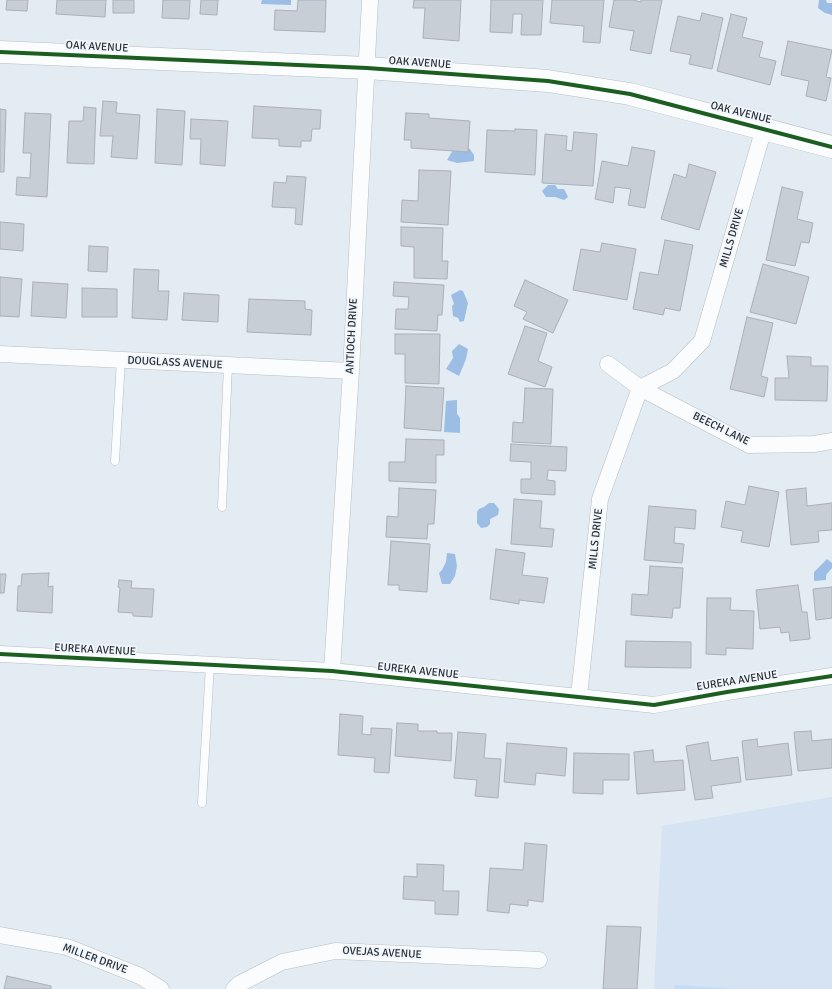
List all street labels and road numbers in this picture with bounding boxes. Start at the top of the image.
street label: OAK AVENUE [65,39,129,55]
street label: OAK AVENUE [388,54,452,72]
street label: OAK AVENUE [709,99,773,127]
street label: MILLS DRIVE [717,207,747,269]
street label: ANTIOCH DRIVE [343,298,361,374]
street label: DOUGLASS AVENUE [127,354,223,372]
street label: BEECH LANE [690,410,752,448]
street label: MILLS DRIVE [586,508,606,570]
street label: EUREKA AVENUE [54,641,136,659]
street label: EUREKA AVENUE [377,660,459,682]
street label: EUREKA AVENUE [696,668,778,694]
street label: MILLER DRIVE [61,941,129,977]
street label: OVEJAS AVENUE [342,944,422,962]

